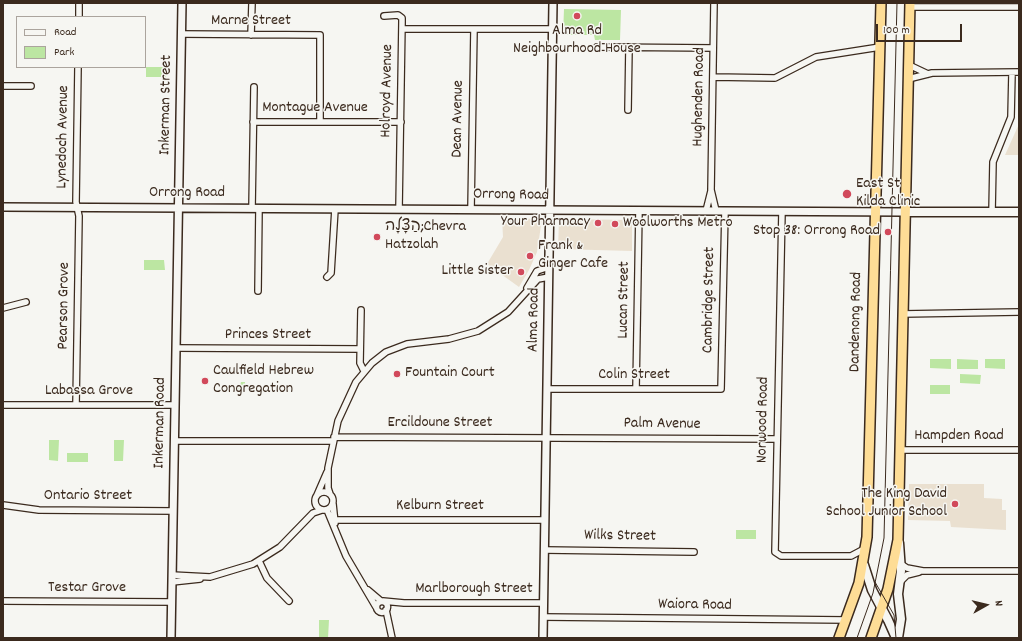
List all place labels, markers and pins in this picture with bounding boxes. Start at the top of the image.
marker: Alma Rd Neighbourhood House [572,11,582,21]
place label: Alma Rd Neighbourhood House [513,22,641,60]
place label: East St Kilda Clinic [856,175,920,213]
marker: East St Kilda Clinic [841,188,853,200]
place label: Your Pharmacy [501,213,590,233]
place label: Woolworths Metro [623,214,733,234]
place label: הַצָּלָה;Chevra Hatzolah [385,218,466,256]
marker: Your Pharmacy [593,218,603,228]
marker: Woolworths Metro [610,219,620,229]
place label: Stop 38: Orrong Road [753,222,880,242]
marker: Stop 38: Orrong Road [883,227,893,237]
marker: הַצָּלָה;Chevra Hatzolah [372,232,382,242]
place label: Frank & Ginger Cafe [538,237,608,275]
marker: Frank & Ginger Cafe [525,251,535,261]
place label: Little Sister [442,262,513,282]
marker: Little Sister [516,267,526,277]
place label: Caulfield Hebrew Congregation [213,362,314,400]
place label: Fountain Court [405,364,495,384]
marker: Fountain Court [392,369,402,379]
marker: Caulfield Hebrew Congregation [200,376,210,386]
place label: The King David School Junior School [826,485,947,523]
marker: The King David School Junior School [950,499,960,509]

